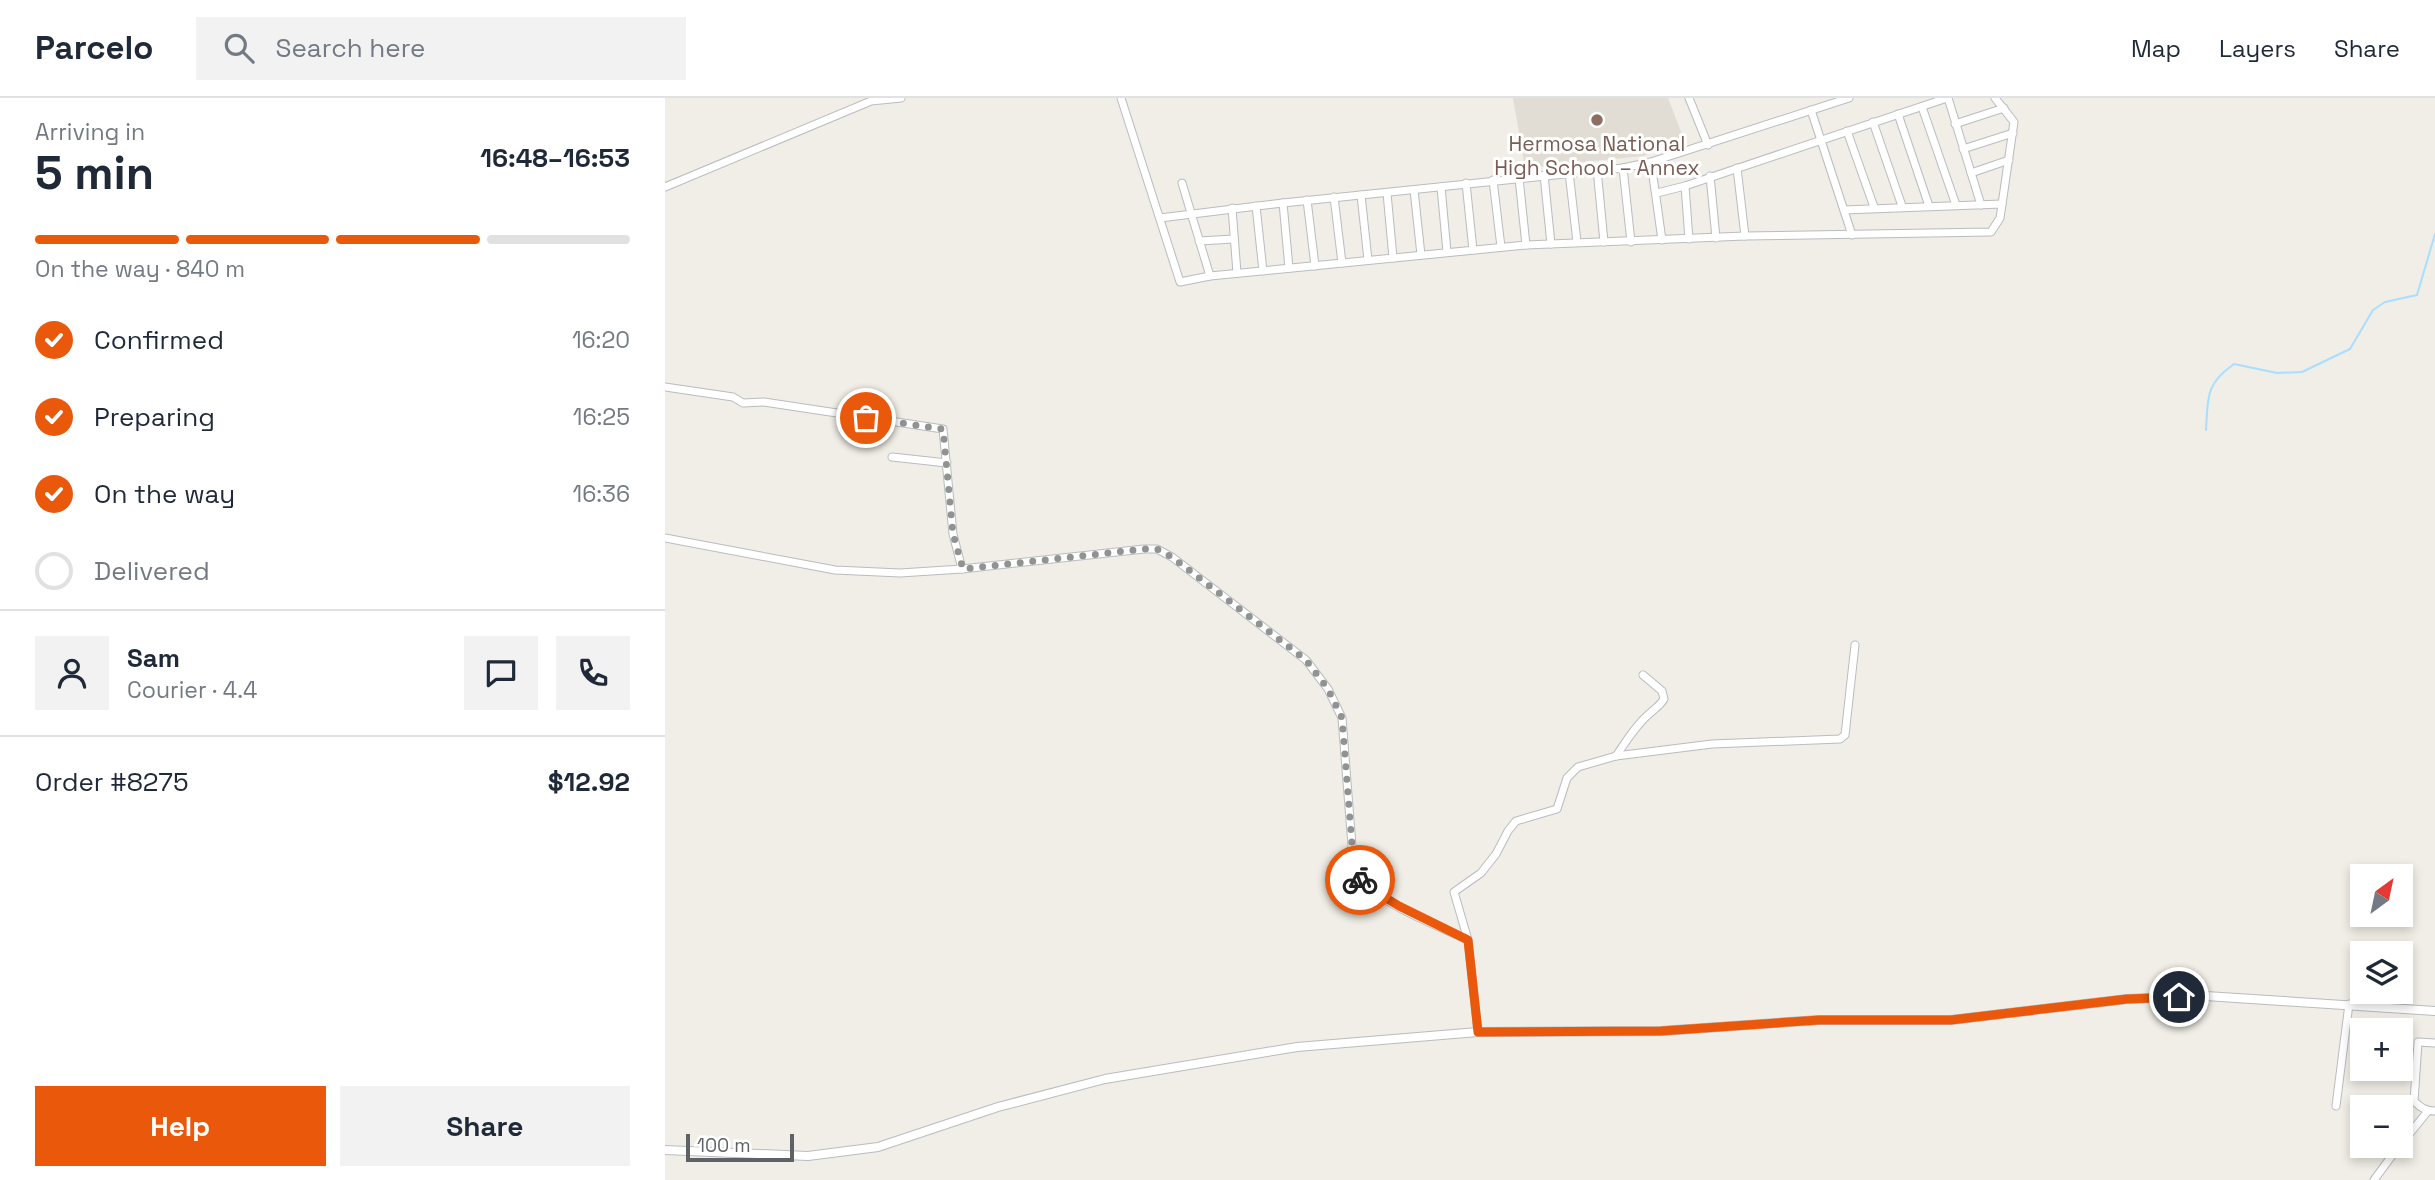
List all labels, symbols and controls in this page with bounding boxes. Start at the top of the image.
search box [196,17,686,80]
text: Parcelo [35,27,154,69]
icon: search [220,29,258,67]
text: Search here [276,31,425,65]
text: Map [2131,33,2181,64]
text: Layers [2219,33,2296,64]
text: Share [2334,33,2400,64]
marker: Hermosa National High School – Annex [1589,112,1605,128]
text: Arriving in [35,117,145,147]
place label: Hermosa National High School – Annex [1494,130,1700,181]
text: 16:48–16:53 [480,141,630,175]
text: 5 min [35,144,154,202]
text: On the way · 840 m [35,254,245,284]
icon: check [35,321,73,359]
text: Confirmed [94,323,224,357]
text: 16:20 [572,325,630,355]
pin [836,388,896,448]
icon: check [35,398,73,436]
icon: bag [847,399,885,437]
text: Preparing [94,400,215,434]
text: 16:25 [573,402,630,432]
icon: check [35,475,73,513]
text: On the way [94,477,235,511]
text: 16:36 [573,479,630,509]
text: Delivered [94,554,210,588]
button: person [35,636,109,710]
button: chat [464,636,538,710]
button: phone [556,636,630,710]
text: Sam [127,641,180,675]
text: Courier · 4.4 [127,675,257,705]
text: Order #8275 [35,765,189,799]
text: $12.92 [548,765,630,799]
courier [1325,845,1395,915]
icon: bike [1341,861,1379,899]
north arrow [2350,864,2413,928]
map controls [2350,864,2413,1158]
button: layers [2350,941,2413,1004]
pin [2149,967,2209,1027]
icon: home [2160,978,2198,1016]
button: + [2350,1018,2413,1081]
button: Help [35,1086,326,1166]
button: Share [340,1086,630,1166]
button: − [2350,1095,2413,1158]
scale bar [686,1131,795,1163]
text: 100 m [697,1133,751,1158]

